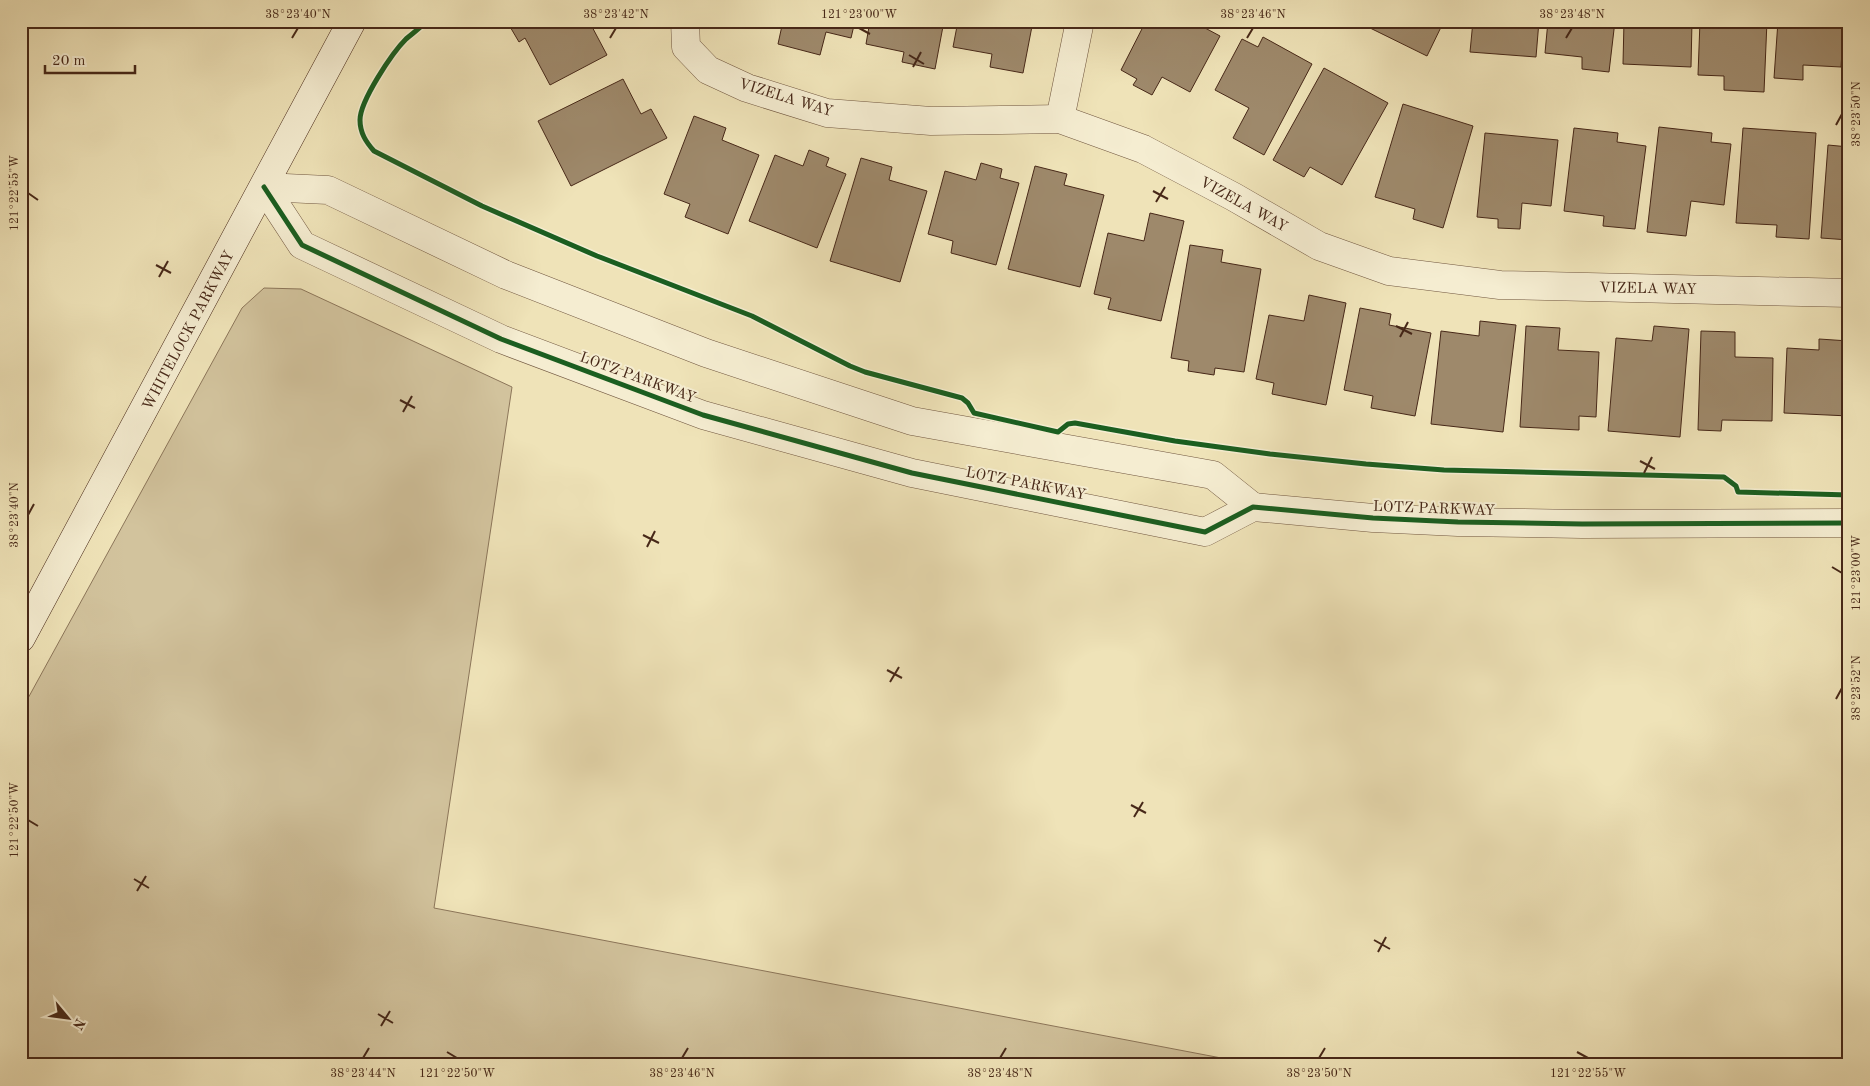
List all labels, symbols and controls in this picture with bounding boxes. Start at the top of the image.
text: 38°23'40"N [265,9,331,21]
text: 38°23'42"N [583,9,649,21]
text: 121°23'00"W [821,9,897,21]
text: 38°23'46"N [1220,9,1286,21]
text: 38°23'48"N [1539,9,1605,21]
scale bar [45,42,135,74]
text: 20 m [52,54,86,69]
street label: VIZELA WAY [737,77,835,120]
text: 38°23'50"N [1850,81,1863,147]
text: 121°22'55"W [8,155,21,231]
street label: VIZELA WAY [1197,175,1290,236]
street label: WHITELOCK PARKWAY [141,249,238,413]
street label: VIZELA WAY [1599,281,1697,298]
street label: LOTZ PARKWAY [577,350,698,406]
street label: LOTZ PARKWAY [964,465,1087,504]
text: 38°23'40"N [9,482,21,548]
street label: LOTZ PARKWAY [1373,500,1495,519]
text: 121°23'00"W [1851,535,1863,611]
text: 38°23'52"N [1850,655,1863,721]
text: 121°22'50"W [8,782,21,858]
north arrow [42,994,92,1044]
text: N [70,1016,87,1032]
text: 121°22'50"W [419,1067,495,1080]
text: 38°23'50"N [1286,1067,1352,1080]
text: 121°22'55"W [1550,1067,1626,1080]
text: 38°23'44"N [330,1068,396,1080]
text: 38°23'46"N [649,1068,715,1080]
text: 38°23'48"N [967,1068,1033,1080]

